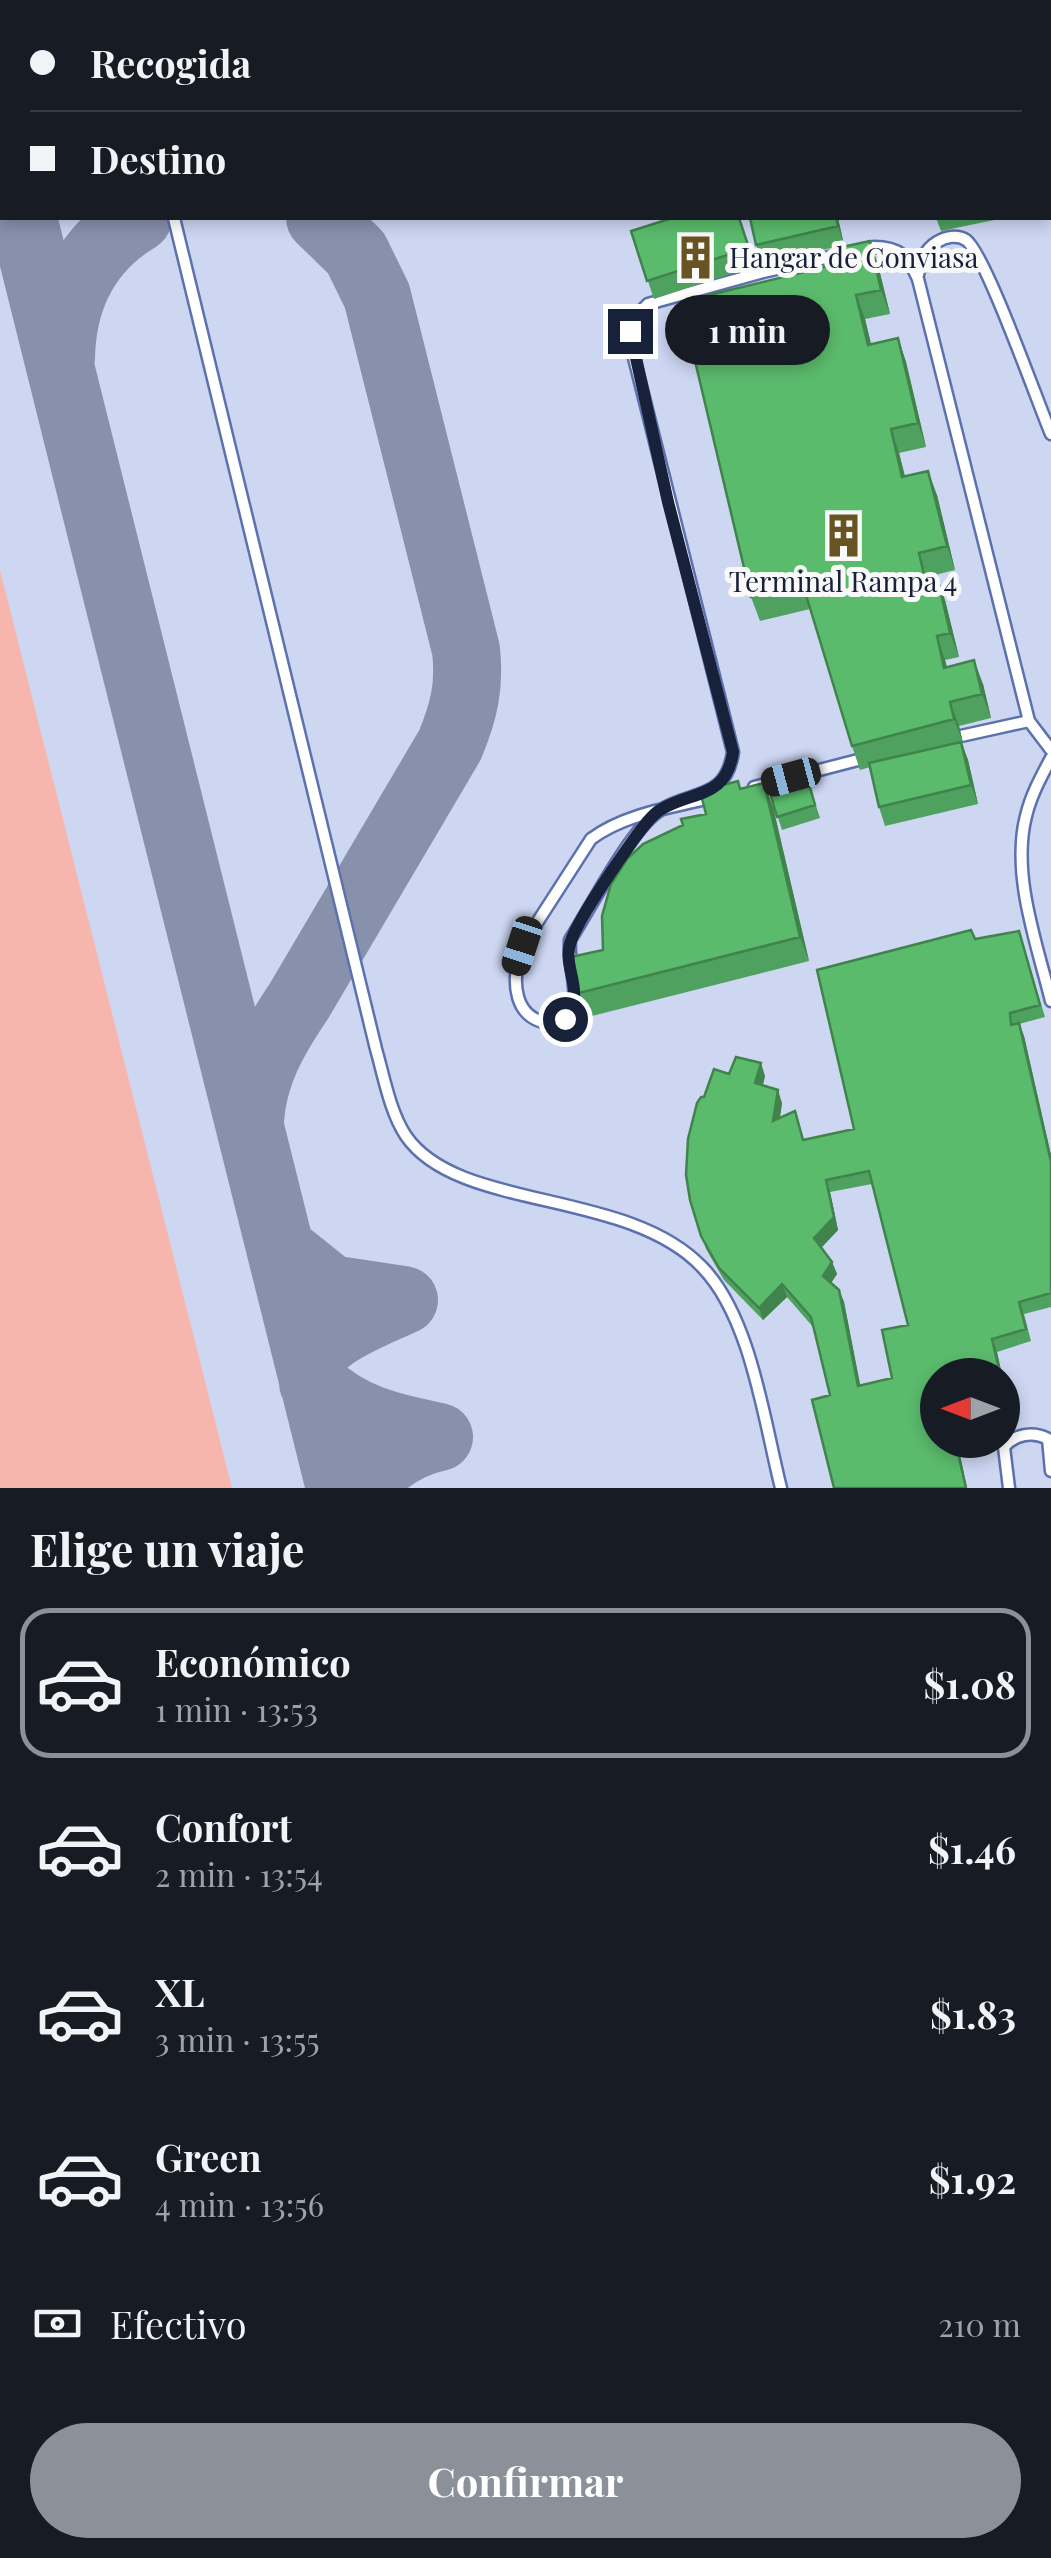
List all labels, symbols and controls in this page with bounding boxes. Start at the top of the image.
text: Recogida [90,37,251,88]
text: Destino [90,133,226,184]
building icon: Hangar de Conviasa [672,234,720,282]
place label: Hangar de Conviasa [729,238,979,275]
callout: 1 min [665,296,830,366]
text: 1 min [708,308,787,351]
route end [608,309,653,354]
building icon: Terminal Rampa 4 [819,512,867,560]
place label: Terminal Rampa 4 [729,562,957,599]
car [758,755,824,799]
car [498,913,546,979]
route start [543,997,588,1042]
north arrow [920,1358,1020,1458]
map controls [920,1358,1020,1458]
text: Elige un viaje [30,1518,305,1578]
text: Económico [155,1636,351,1687]
icon: car [35,1638,125,1728]
text: $1.08 [924,1658,1016,1709]
text: 1 min · 13:53 [155,1687,318,1730]
text: Confort [155,1801,292,1852]
icon: car [35,1803,125,1893]
text: $1.46 [928,1823,1016,1874]
text: 2 min · 13:54 [155,1852,323,1895]
text: XL [155,1966,204,2017]
icon: car [35,1968,125,2058]
text: $1.83 [930,1988,1016,2039]
text: 3 min · 13:55 [155,2017,319,2060]
text: Green [155,2131,262,2182]
icon: car [35,2133,125,2223]
text: $1.92 [929,2153,1016,2204]
text: 4 min · 13:56 [155,2182,324,2225]
icon: cash [30,2296,85,2351]
text: Efectivo [110,2298,246,2349]
text: 210 m [938,2302,1021,2345]
button: Confirmar [30,2423,1021,2538]

